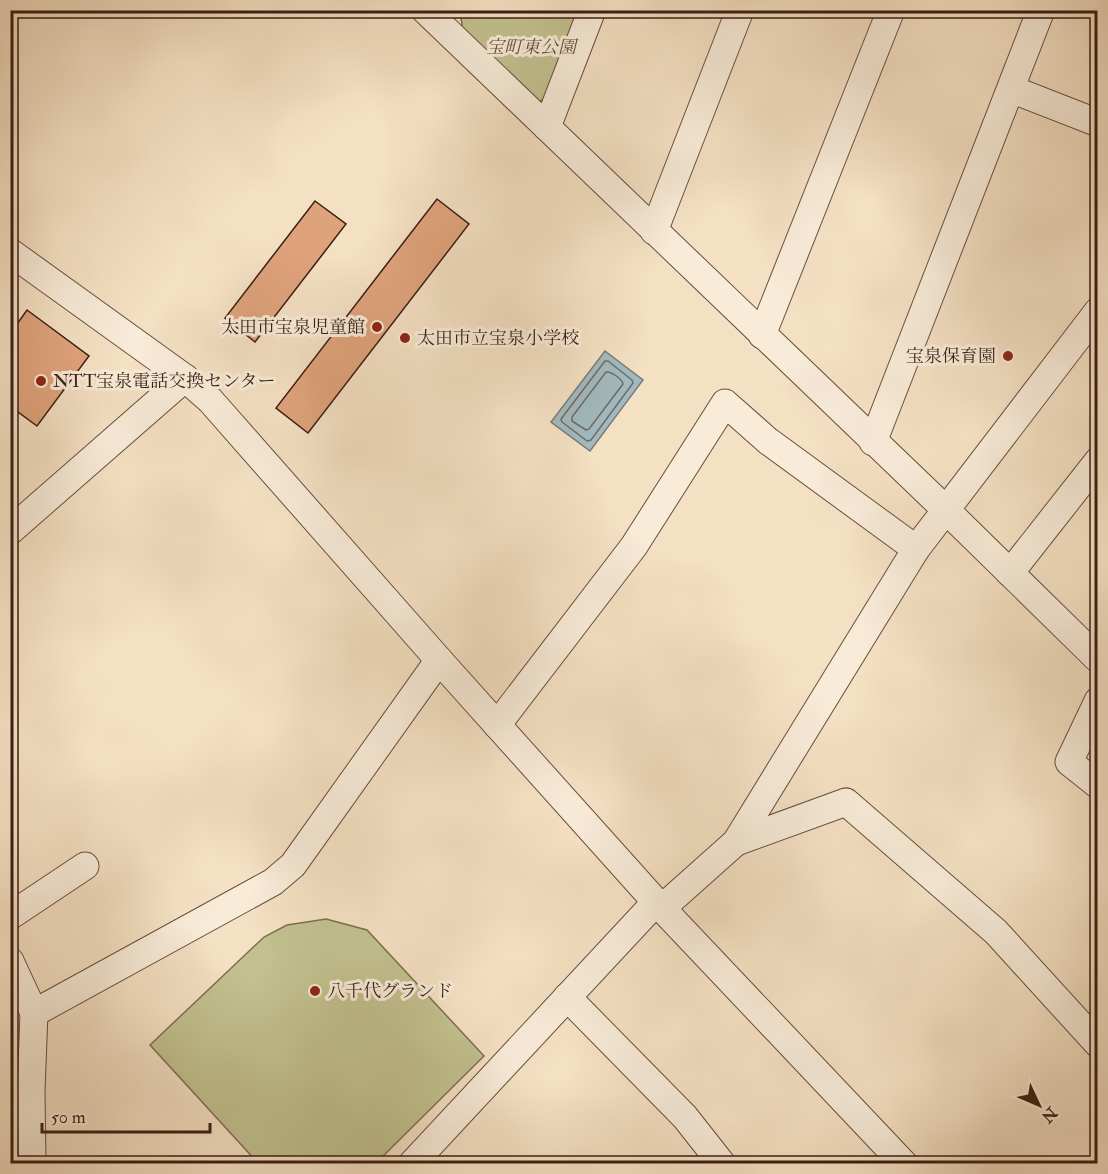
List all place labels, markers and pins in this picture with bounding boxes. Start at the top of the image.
place label: 太田市宝泉児童館 [221,316,365,339]
marker: 太田市宝泉児童館 [370,320,384,334]
place label: 太田市立宝泉小学校 [417,327,579,350]
marker: 太田市立宝泉小学校 [398,331,412,345]
place label: 宝泉保育園 [906,345,996,368]
marker: 宝泉保育園 [1001,349,1015,363]
place label: NTT宝泉電話交換センター [53,370,276,393]
marker: NTT宝泉電話交換センター [34,374,48,388]
place label: 八千代グランド [327,980,453,1003]
marker: 八千代グランド [308,984,322,998]

